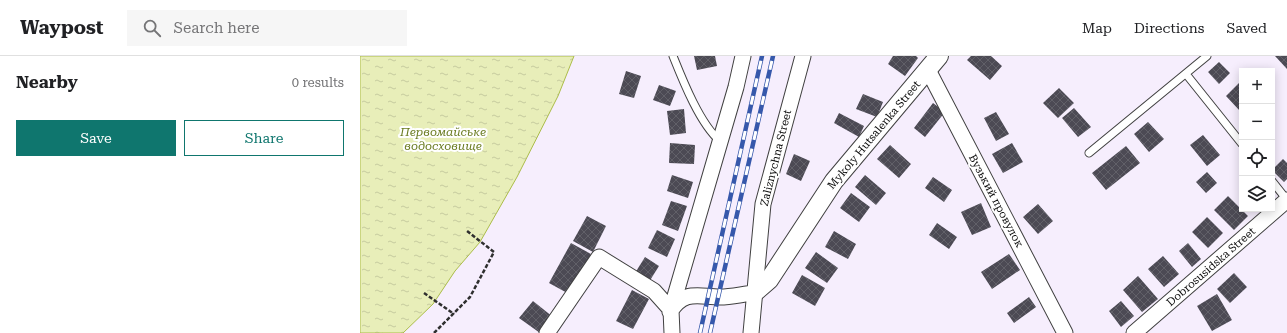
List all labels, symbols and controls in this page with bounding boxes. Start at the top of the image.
search box [127,10,407,46]
text: Waypost [20,16,103,39]
icon: search [141,17,163,39]
text: Search here [173,19,259,37]
text: Map [1082,20,1112,36]
text: Directions [1134,20,1204,36]
text: Saved [1226,20,1267,36]
map controls [1239,68,1275,212]
button: + [1239,68,1275,104]
text: Nearby [16,72,78,92]
text: 0 results [292,75,344,90]
street label: Mykoly Hutsalenka Street [825,78,923,192]
button: − [1239,104,1275,140]
street label: Zaliznychna Street [758,108,794,208]
button: Save [16,120,176,156]
button: Share [184,120,344,156]
water label: Первомайське водосховище [399,125,486,153]
button: locate [1239,140,1275,176]
street label: Вузький провулок [966,152,1026,250]
button: layers [1239,176,1275,212]
street label: Dobrosusidska Street [1164,225,1258,309]

